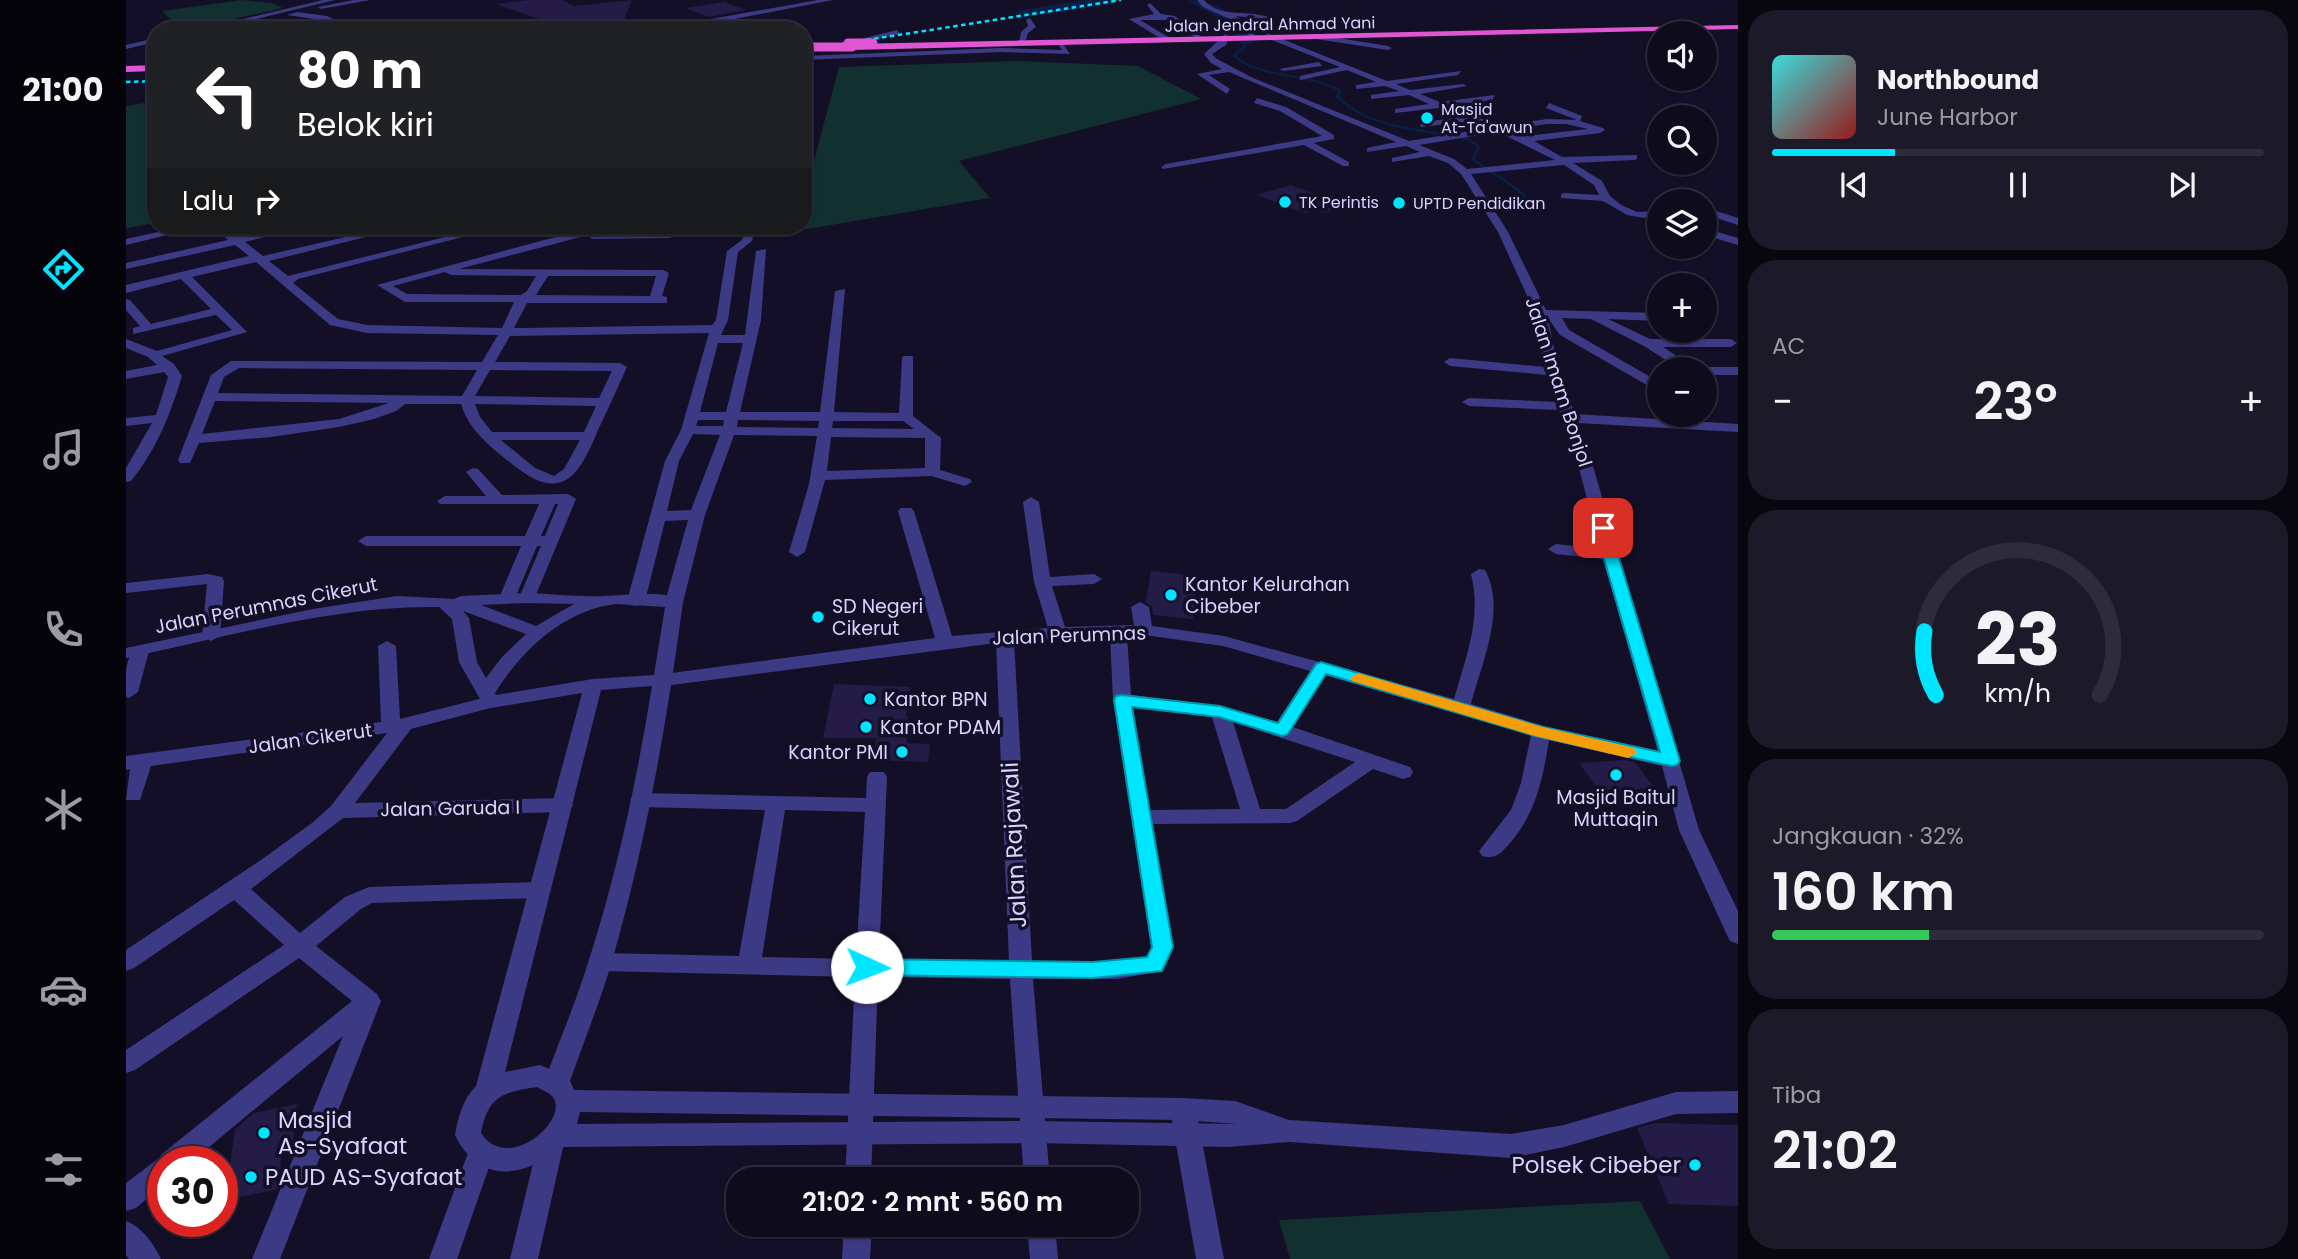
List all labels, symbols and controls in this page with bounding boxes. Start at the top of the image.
street label: Jalan Jendral Ahmad Yani [1164,11,1376,38]
map controls [1647,21,1717,427]
button: sound [1647,21,1717,91]
text: 80 m [297,37,423,105]
icon: left [182,49,273,140]
text: Northbound [1877,62,2039,98]
text: 21:00 [22,67,104,112]
place label: Masjid At-Ta'awun [1441,98,1533,139]
text: June Harbor [1877,101,2018,133]
text: Belok kiri [297,102,434,147]
button: search [1647,105,1717,175]
marker: Masjid At-Ta'awun [1419,110,1435,126]
icon: previous [1835,166,1873,204]
icon: pause [1999,166,2037,204]
icon: next [2163,166,2201,204]
icon: right [248,182,286,220]
text: Lalu [182,183,234,219]
button: layers [1647,189,1717,259]
place label: TK Perintis [1299,191,1379,214]
place label: UPTD Pendidikan [1413,192,1546,215]
marker: TK Perintis [1277,194,1293,210]
marker: UPTD Pendidikan [1391,195,1407,211]
icon: directions [39,245,88,294]
button: + [1647,273,1717,343]
street label: Jalan Imam Bonjol [1518,294,1599,470]
text: AC [1772,330,1805,362]
button: − [1647,357,1717,427]
text: 23° [1973,365,2058,438]
text: − [1772,375,1793,428]
text: + [2238,375,2264,428]
icon: music [39,425,88,474]
pin [1573,498,1633,558]
icon: arrive [1584,509,1622,547]
street label: Jalan Perumnas Cikerut [152,571,380,640]
place label: Kantor Kelurahan Cibeber [1185,571,1350,620]
marker: Kantor Kelurahan Cibeber [1163,587,1179,603]
text: 23 [1975,590,2061,691]
place label: SD Negeri Cikerut [832,593,923,642]
icon: phone [39,605,88,654]
marker: SD Negeri Cikerut [810,609,826,625]
street label: Jalan Perumnas [991,619,1147,652]
text: km/h [1985,676,2051,711]
place label: Kantor BPN [884,686,988,713]
marker: Kantor BPN [862,691,878,707]
place label: Kantor PDAM [880,714,1001,741]
street label: Jalan Cikerut [246,716,374,761]
marker: Kantor PDAM [858,719,874,735]
place label: Kantor PMI [788,739,888,766]
marker: Kantor PMI [894,744,910,760]
street label: Jalan Rajawali [994,761,1034,929]
marker: Masjid Baitul Muttaqin [1608,767,1624,783]
place label: Masjid Baitul Muttaqin [1556,784,1676,833]
icon: climate [39,785,88,834]
street label: Jalan Garuda I [380,794,520,823]
text: Jangkauan · 32% [1772,820,1964,852]
text: 160 km [1772,855,1955,928]
position arrow [830,930,904,1004]
icon: car [39,965,88,1014]
text: Tiba [1772,1079,1821,1111]
place label: Masjid As-Syafaat [278,1104,407,1162]
text: 21:02 [1772,1114,1898,1187]
marker: Masjid As-Syafaat [256,1125,272,1141]
icon: filters [39,1145,88,1194]
speed limit sign: 30 [147,1146,238,1237]
place label: Polsek Cibeber [1511,1149,1681,1181]
marker: Polsek Cibeber [1687,1157,1703,1173]
place label: PAUD AS-Syafaat [265,1161,462,1193]
marker: PAUD AS-Syafaat [243,1169,259,1185]
text: 21:02 · 2 mnt · 560 m [802,1184,1063,1220]

